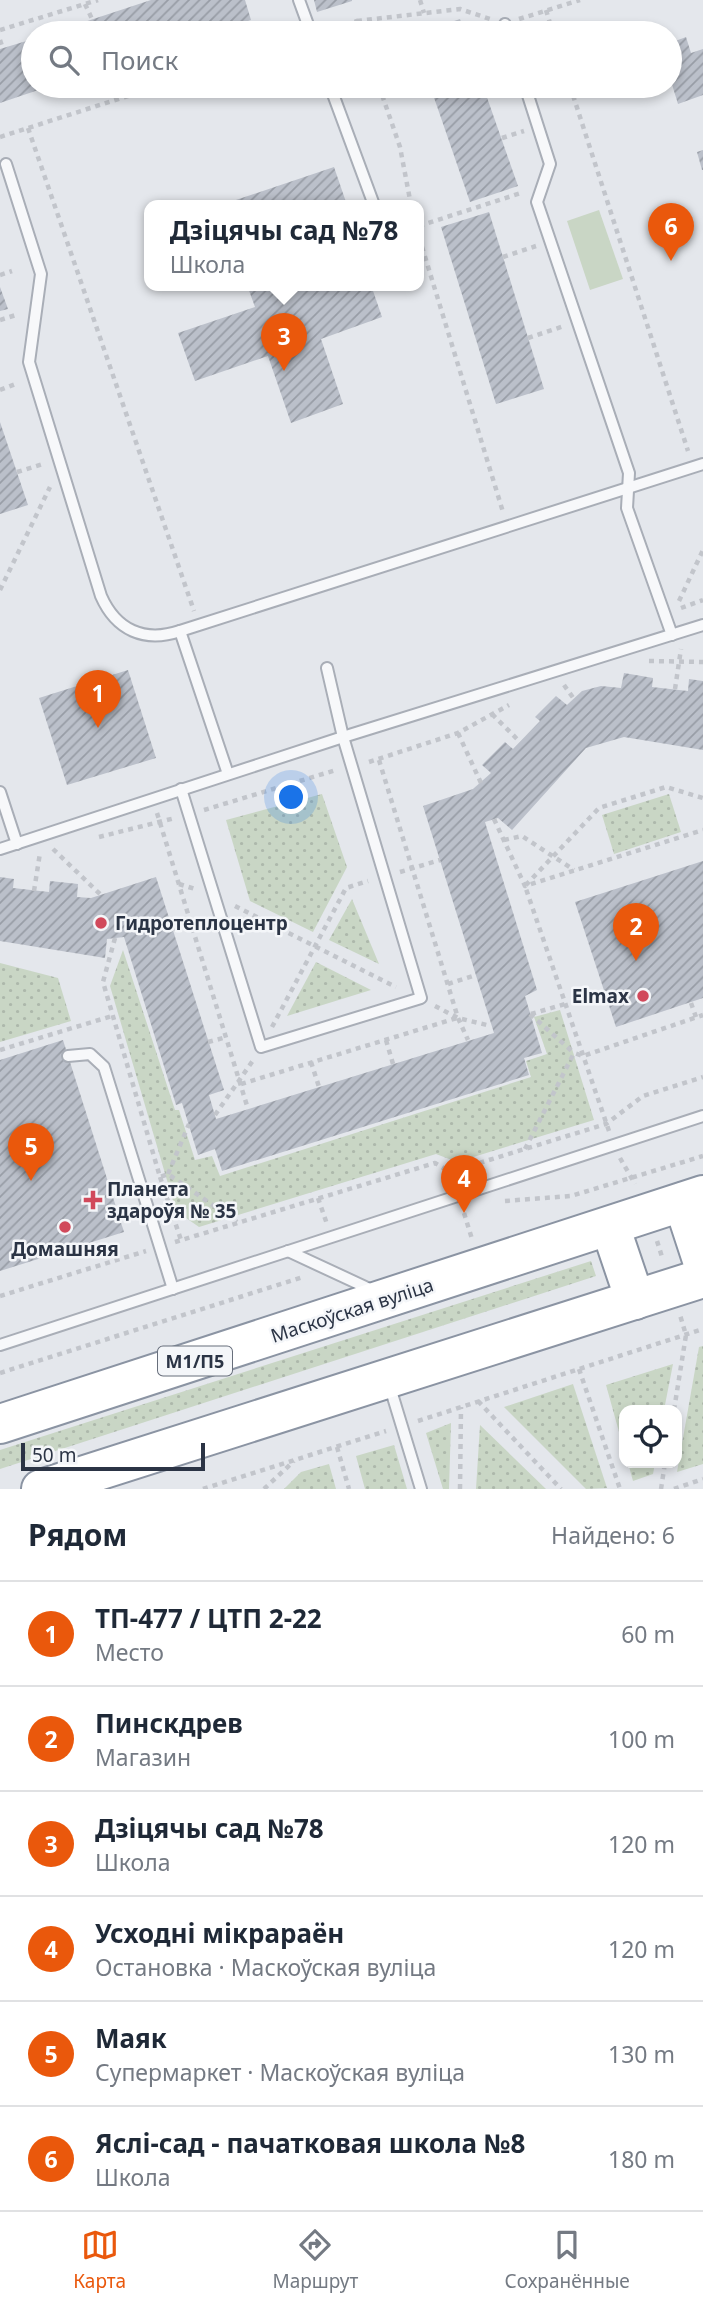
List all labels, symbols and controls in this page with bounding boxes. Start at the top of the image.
search box [21,21,682,98]
icon: search [45,41,83,79]
text: Поиск [101,42,178,78]
popup [144,200,424,291]
pin: 6 [648,203,694,261]
text: Дзіцячы сад №78 [170,212,398,248]
text: Школа [170,248,245,280]
pin: 3 [261,313,307,371]
pin: 1 [75,670,121,728]
your location [274,780,308,814]
pin: 2 [613,903,659,961]
place label: Гидротеплоцентр [115,910,288,936]
marker: Гидротеплоцентр [93,915,109,931]
place label: Elmax [572,983,629,1009]
marker: Elmax [635,988,651,1004]
pin: 5 [8,1123,54,1181]
pin: 4 [441,1155,487,1213]
place label: Планета здароўя № 35 [107,1176,236,1224]
marker: Планета здароўя № 35 [85,1192,101,1208]
marker: Домашняя [57,1219,73,1235]
place label: Домашняя [11,1236,119,1262]
street label: Маскоўская вуліца [267,1271,437,1349]
road number: М1/П5 [158,1346,232,1376]
map controls [619,1405,682,1468]
button: locate [619,1405,682,1468]
scale bar [21,1440,205,1472]
text: 50 m [32,1442,76,1468]
text: Рядом [28,1514,127,1555]
text: Найдено: 6 [551,1519,675,1551]
text: ТП-477 / ЦТП 2-22 [95,1600,322,1636]
text: 1 [44,1618,58,1650]
text: 60 m [621,1618,675,1650]
text: Место [95,1636,164,1668]
text: Пинскдрев [95,1705,243,1741]
text: 2 [44,1723,58,1755]
text: 100 m [608,1723,675,1755]
text: Магазин [95,1741,191,1773]
text: Дзіцячы сад №78 [95,1810,324,1846]
text: 3 [44,1828,58,1860]
text: 120 m [608,1828,675,1860]
text: Школа [95,1846,171,1878]
text: Усходні мікрараён [95,1915,344,1951]
text: 4 [44,1933,58,1965]
text: 120 m [608,1933,675,1965]
text: Остановка · Маскоўская вуліца [95,1951,436,1983]
text: Маяк [95,2020,167,2056]
text: 5 [44,2038,58,2070]
text: 130 m [608,2038,675,2070]
text: Супермаркет · Маскоўская вуліца [95,2056,465,2088]
text: Яслі-сад - пачатковая школа №8 [95,2125,525,2161]
text: 6 [44,2143,58,2175]
text: 180 m [608,2143,675,2175]
text: Школа [95,2161,171,2193]
tab: Карта [73,2226,126,2294]
tab: Маршрут [272,2226,358,2294]
tab: Сохранённые [505,2226,630,2294]

